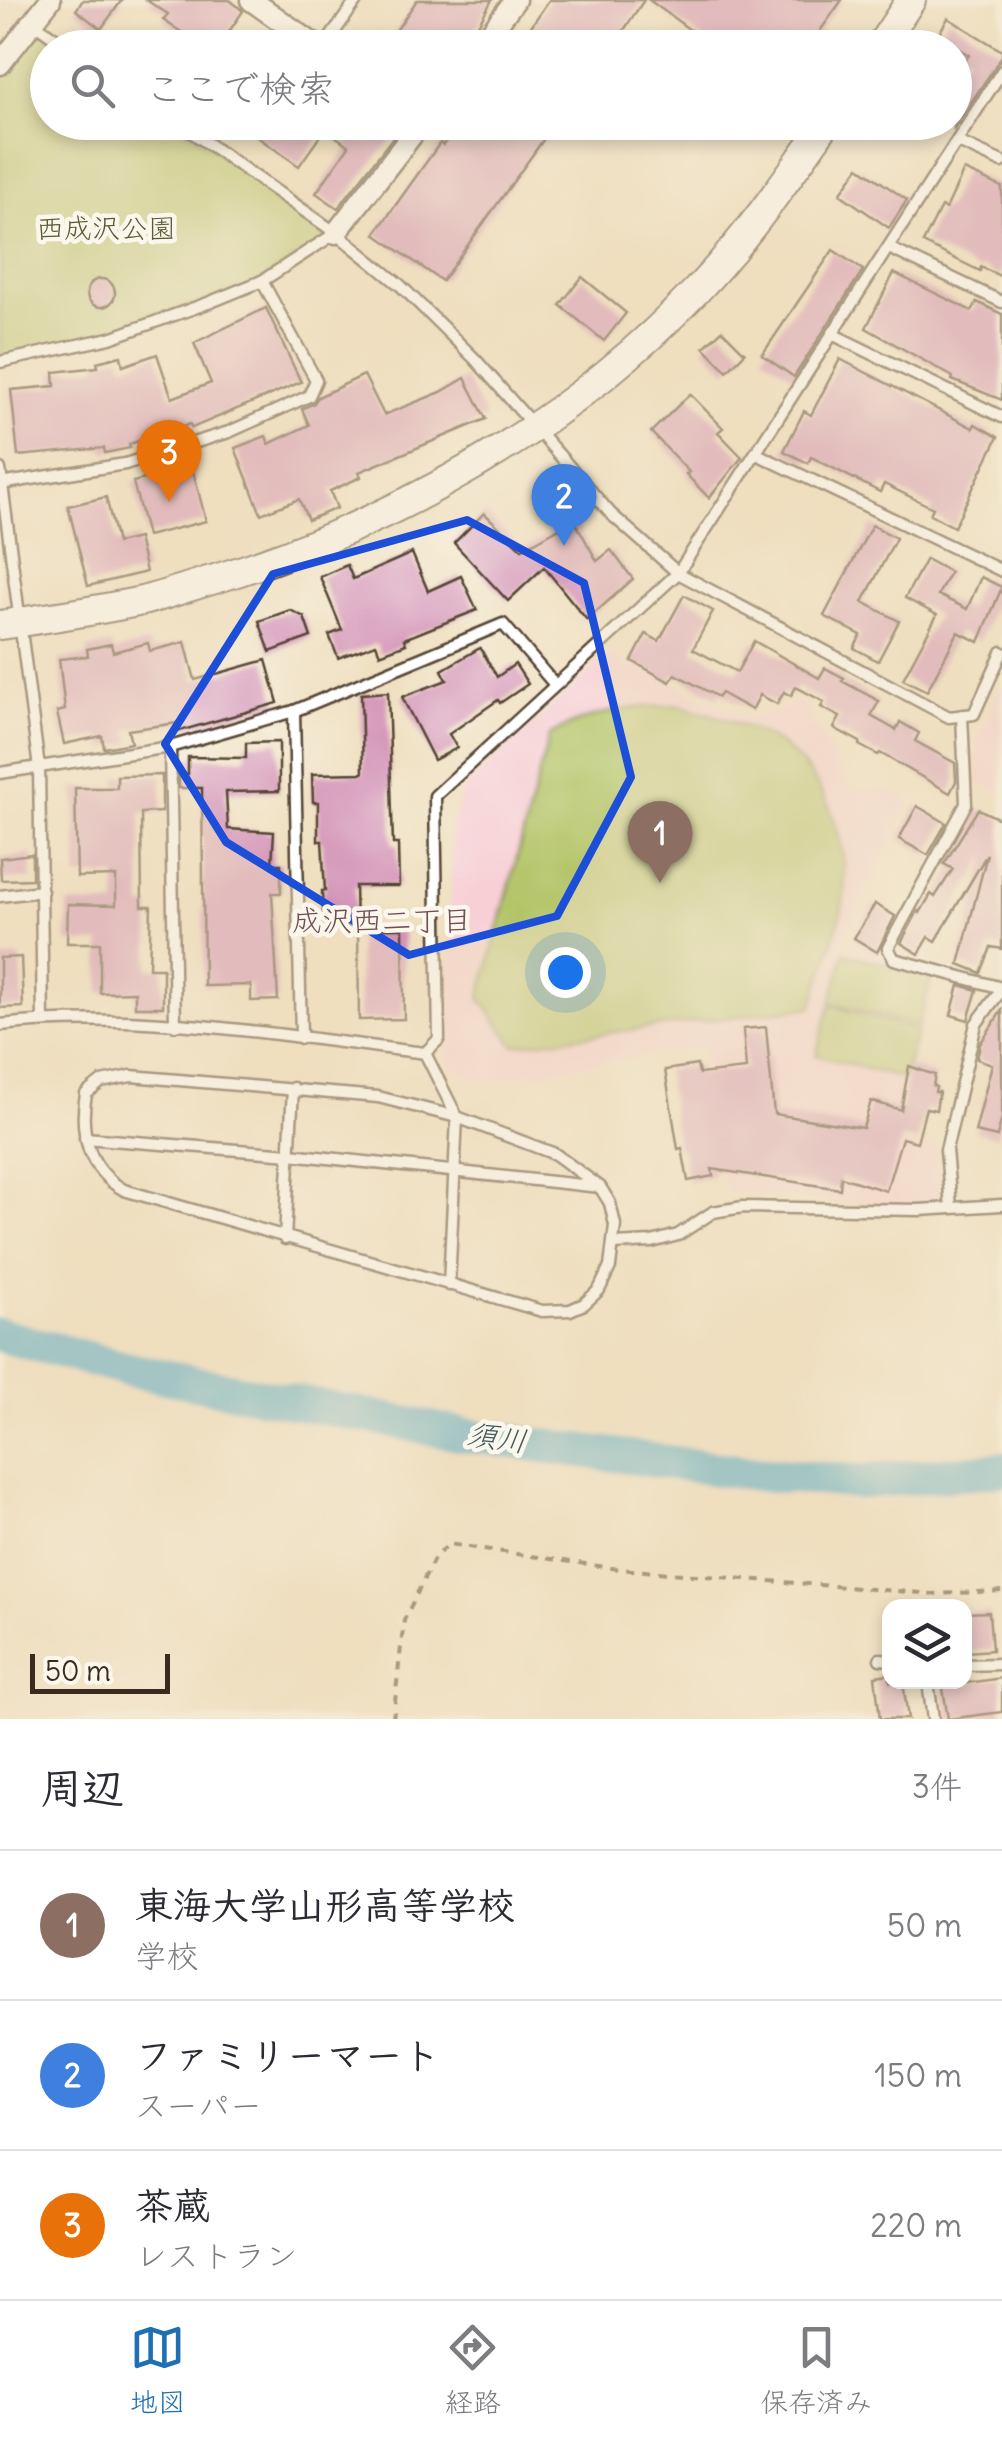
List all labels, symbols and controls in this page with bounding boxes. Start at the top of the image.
search box [30,30,972,140]
icon: search [65,58,120,113]
text: ここで検索 [145,65,335,112]
park label: 西成沢公園 [36,210,176,246]
pin: 3 [136,420,202,502]
pin: 2 [532,464,596,546]
pin: 1 [628,800,692,883]
district label: 成沢西二丁目 [292,901,472,939]
your location [540,947,591,998]
water label: 須川 [465,1414,529,1460]
map controls [882,1599,972,1689]
button: layers [882,1599,972,1689]
scale bar [30,1649,170,1694]
text: 50 m [45,1653,111,1689]
text: 周辺 [40,1762,124,1814]
text: 3件 [912,1766,962,1807]
text: 東海大学山形高等学校 [135,1882,515,1929]
text: 1 [66,1905,79,1946]
text: 50 m [887,1905,962,1946]
text: 学校 [135,1935,199,1976]
text: ファミリーマート [135,2032,441,2079]
text: 2 [64,2055,81,2096]
text: 150 m [874,2055,962,2096]
text: スーパー [135,2085,262,2126]
text: 茶蔵 [135,2182,211,2229]
text: 3 [63,2205,82,2246]
text: 220 m [870,2205,962,2246]
text: レストラン [135,2235,298,2276]
tab: 地図 [130,2320,186,2420]
tab: 経路 [445,2320,501,2420]
tab: 保存済み [760,2320,872,2420]

